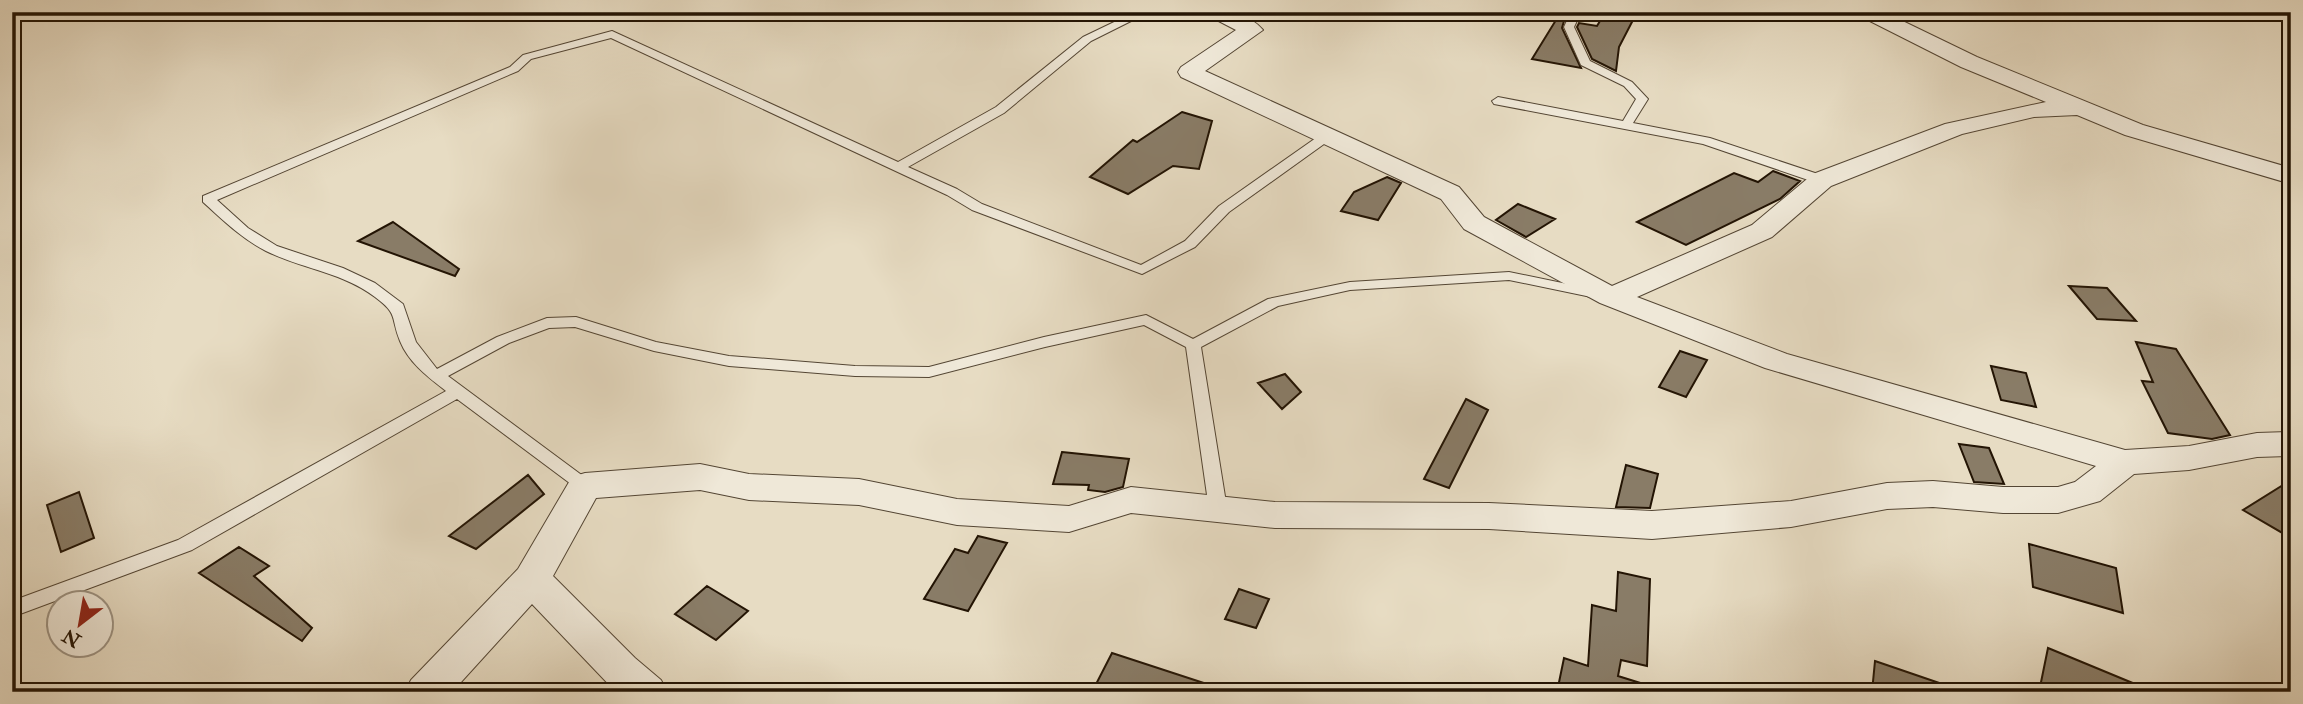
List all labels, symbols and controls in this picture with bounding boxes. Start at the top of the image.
north arrow [46,588,116,658]
text: N [57,623,86,653]

